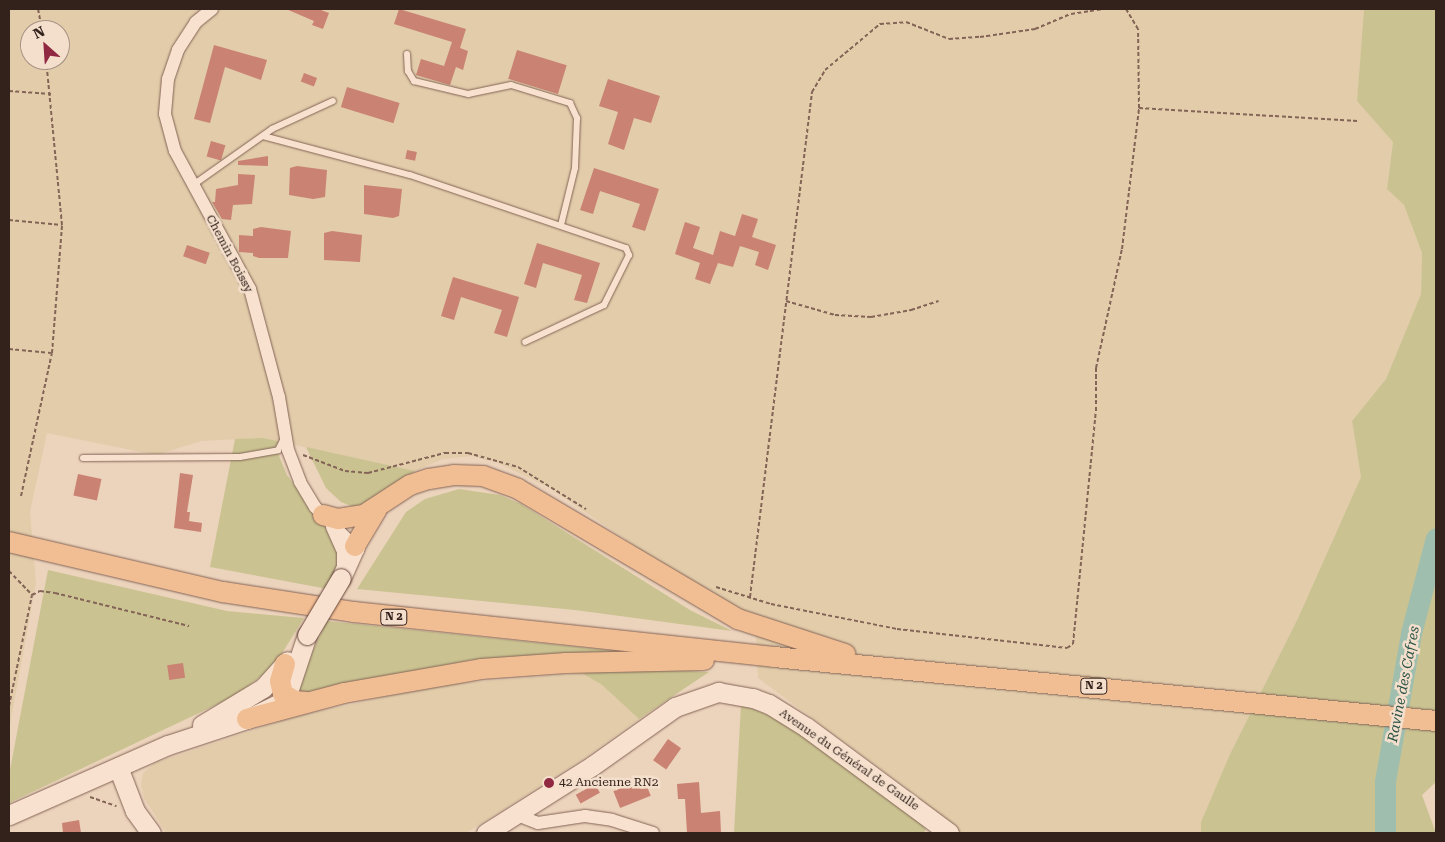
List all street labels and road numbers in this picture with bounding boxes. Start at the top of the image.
street label: Chemin Boissy [202,213,256,295]
road number: N 2 [380,608,408,626]
road number: N 2 [1080,678,1108,694]
street label: Avenue du Général de Gaulle [776,706,922,814]

